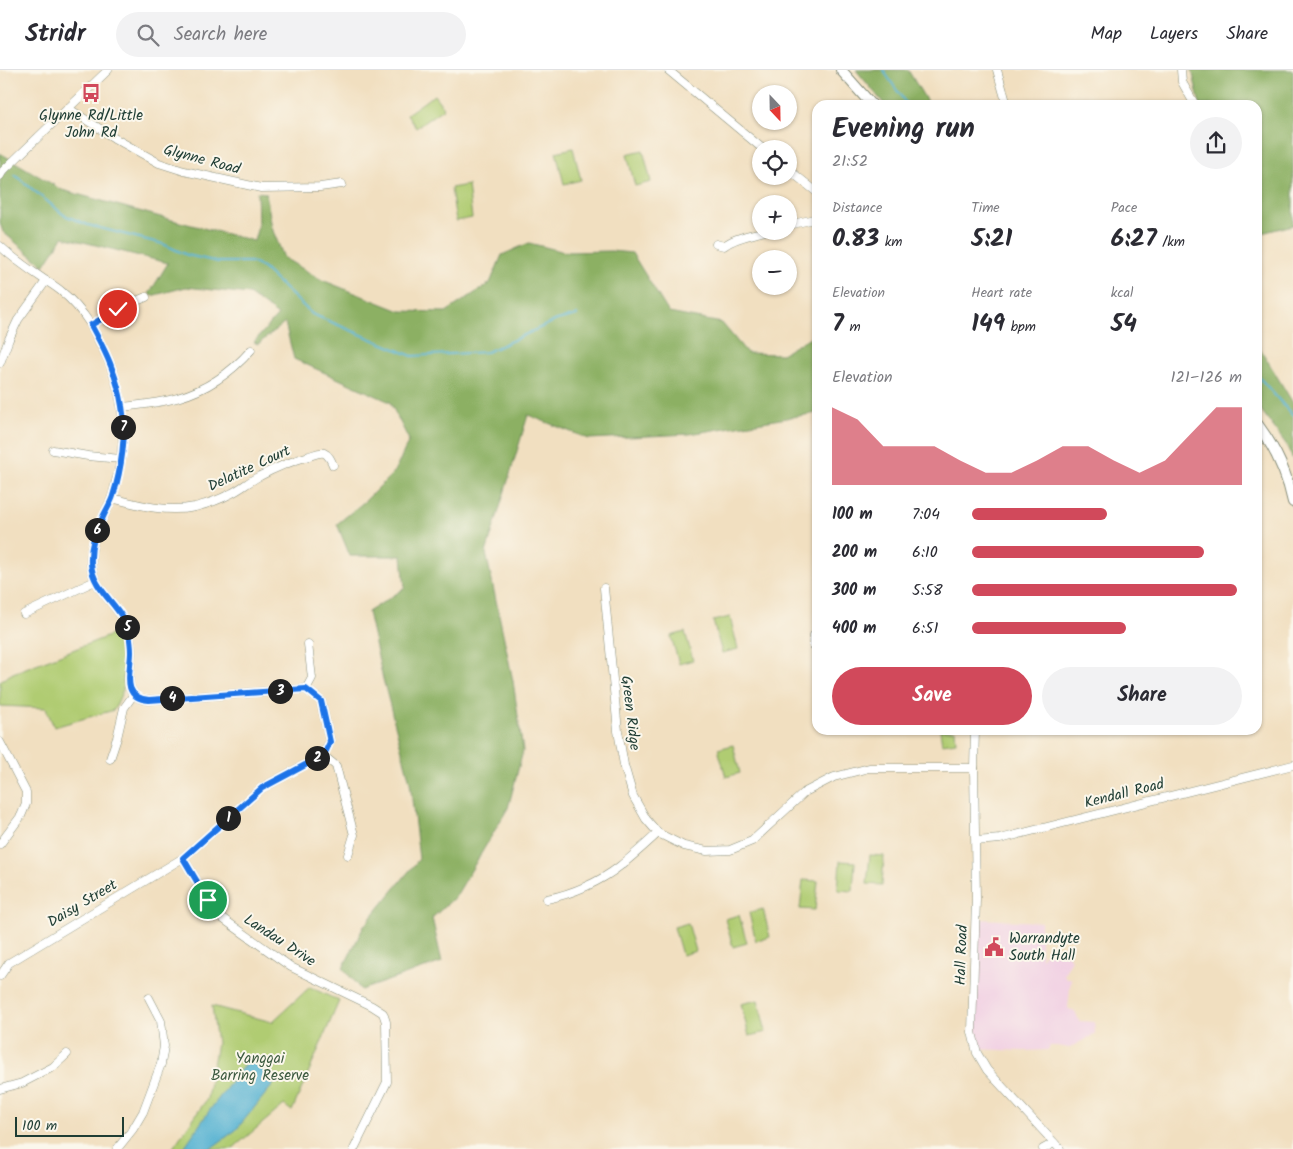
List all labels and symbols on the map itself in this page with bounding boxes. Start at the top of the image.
bus stop icon: Glynne Rd/Little John Rd [80,82,102,104]
north arrow [752,85,798,130]
place label: Glynne Rd/Little John Rd [39,104,143,145]
street label: Glynne Road [161,138,243,182]
pin [97,288,139,330]
pin: 7 [110,414,136,440]
street label: Delatite Court [204,439,295,499]
pin: 6 [84,518,110,542]
pin: 5 [114,614,140,640]
street label: Green Ridge [614,674,647,752]
pin: 3 [268,678,292,704]
pin: 4 [160,686,184,710]
pin: 2 [304,746,330,770]
street label: Kendall Road [1082,772,1167,815]
pin: 1 [216,806,240,830]
street label: Daisy Street [43,873,122,934]
pin [187,879,229,921]
street label: Landau Drive [238,908,321,973]
street label: Hall Road [949,924,975,986]
place label: Warrandyte South Hall [1009,927,1080,968]
public building icon: Warrandyte South Hall [983,936,1005,958]
park label: Yanggai Barring Reserve [211,1047,309,1088]
scale bar [15,1114,124,1137]

